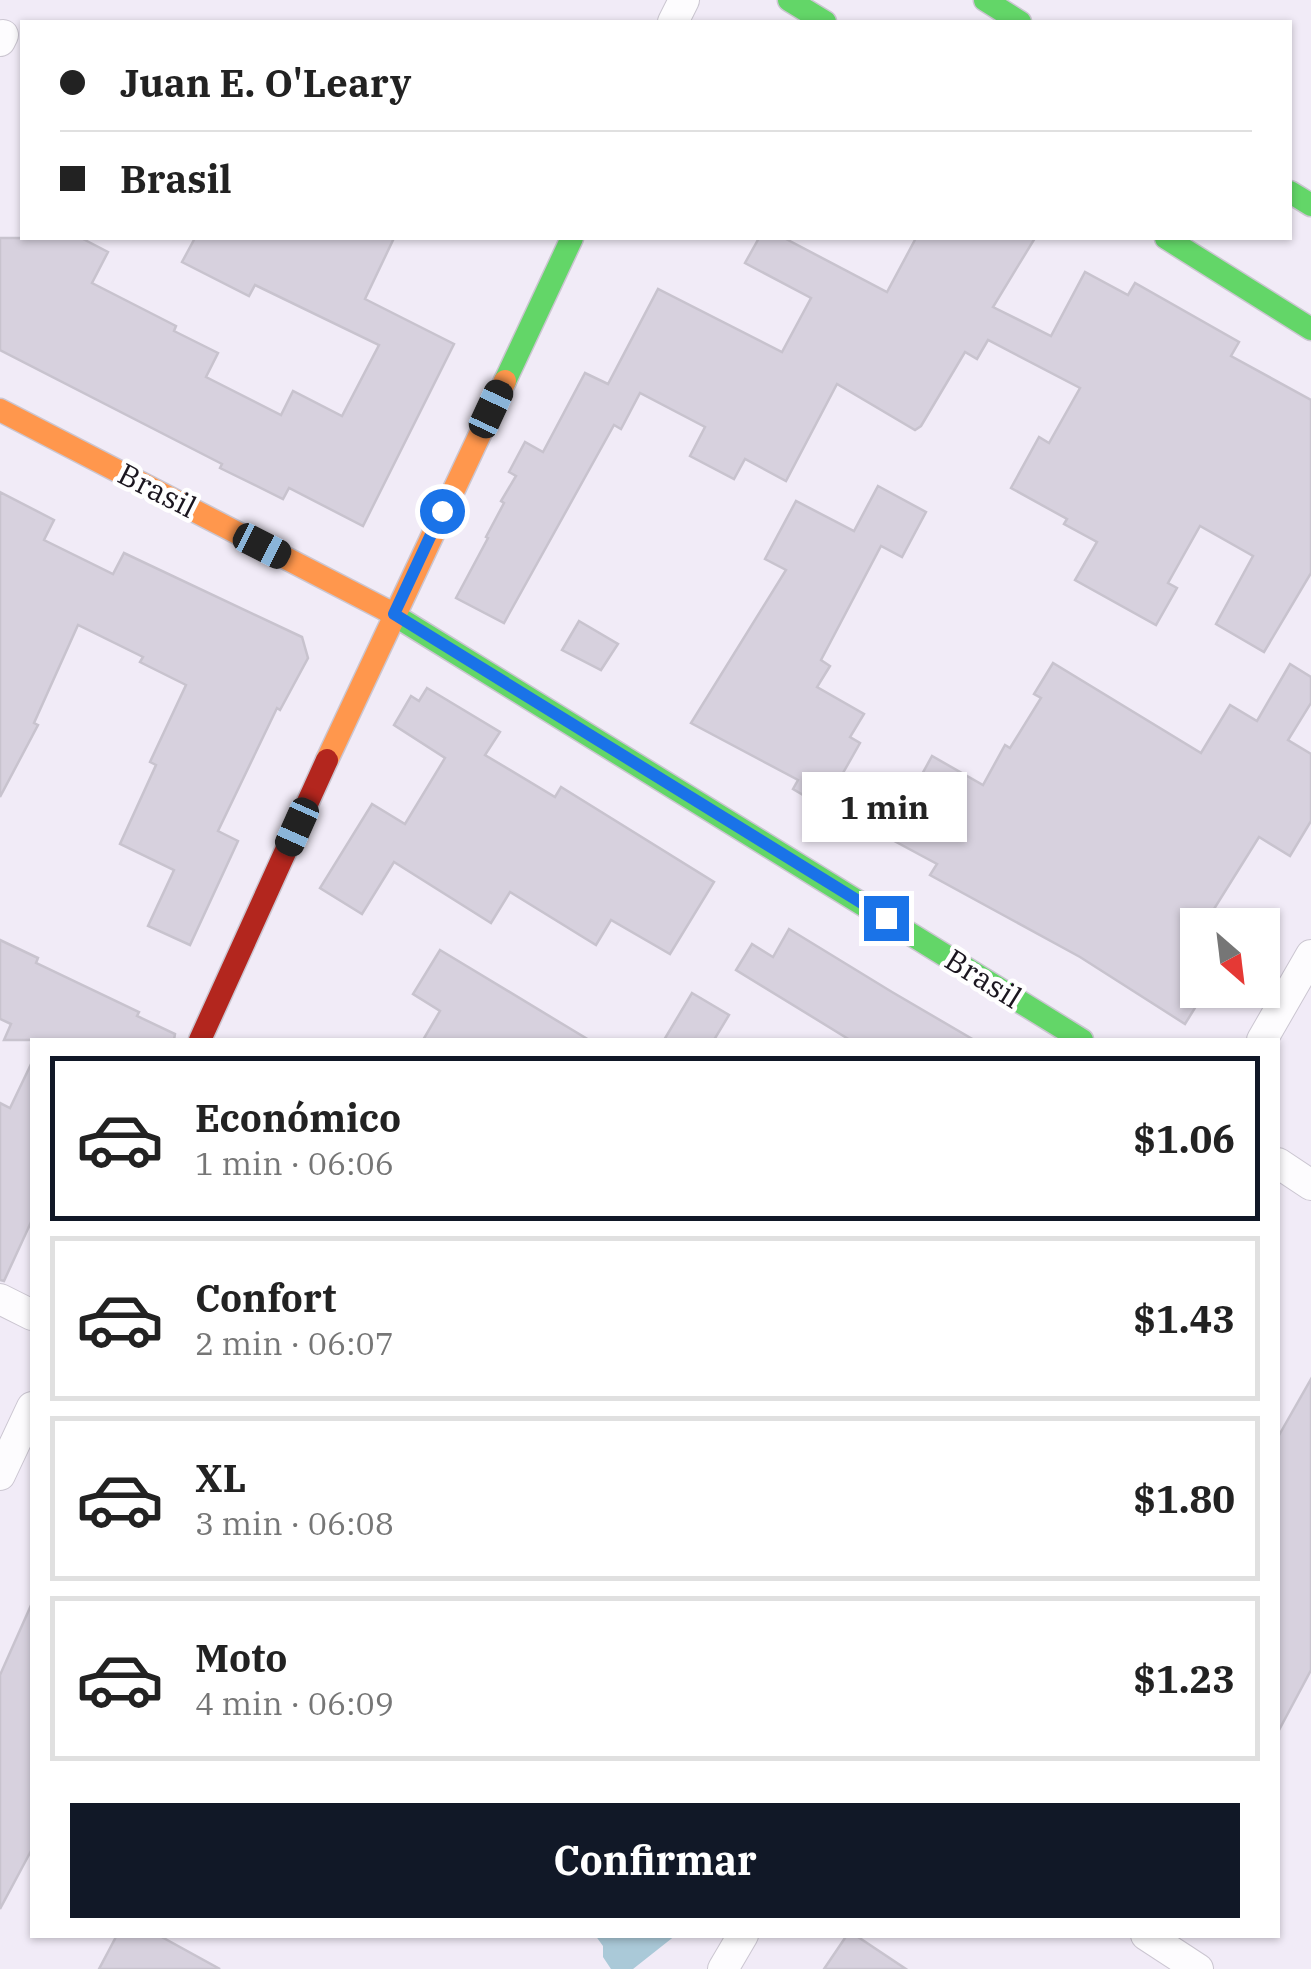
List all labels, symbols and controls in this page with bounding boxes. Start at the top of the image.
text: Juan E. O'Leary [120,58,411,107]
text: Brasil [120,154,232,203]
car [465,375,517,443]
street label: Brasil [112,453,203,526]
route start [420,489,465,534]
car [228,519,296,573]
callout: 1 min [804,773,968,843]
text: 1 min [840,786,929,828]
car [271,793,323,861]
route end [864,896,909,941]
north arrow [1180,908,1280,1008]
map controls [1180,908,1280,1008]
street label: Brasil [938,939,1029,1016]
text: Económico [195,1093,401,1142]
icon: car [75,1094,165,1184]
text: $1.06 [1133,1114,1235,1163]
text: 1 min · 06:06 [195,1142,394,1184]
text: Confort [195,1273,336,1322]
icon: car [75,1274,165,1364]
text: $1.43 [1133,1294,1235,1343]
text: 2 min · 06:07 [195,1322,394,1364]
text: XL [195,1453,246,1502]
icon: car [75,1454,165,1544]
text: $1.80 [1133,1474,1235,1523]
text: 3 min · 06:08 [195,1502,394,1544]
text: Moto [195,1633,287,1682]
icon: car [75,1634,165,1724]
text: $1.23 [1133,1654,1235,1703]
text: 4 min · 06:09 [195,1682,394,1724]
button: Confirmar [70,1803,1240,1918]

